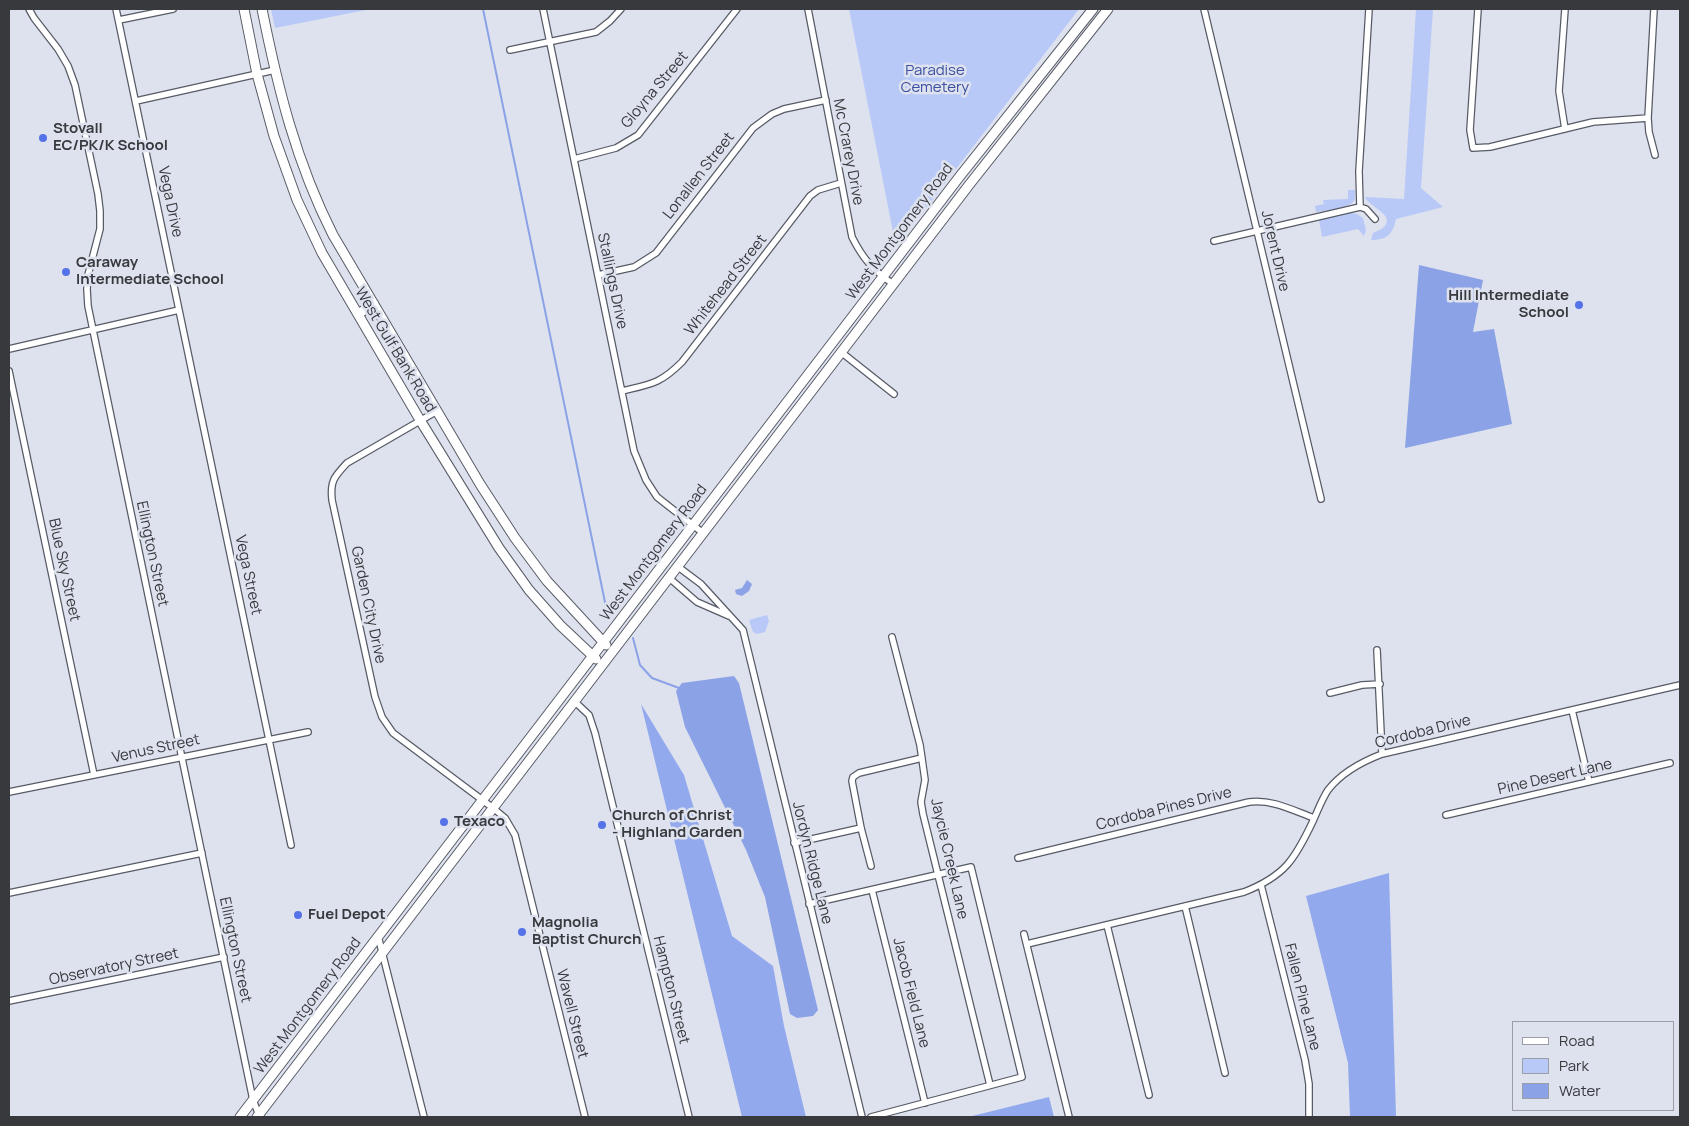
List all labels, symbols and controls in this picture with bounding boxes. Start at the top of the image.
street label: Gloyna Street [618,48,692,132]
park label: Paradise Cemetery [901,62,969,97]
street label: Mc Crarey Drive [829,97,867,207]
place label: Stovall EC/PK/K School [53,120,168,155]
street label: Lonallen Street [659,129,739,223]
marker: Stovall EC/PK/K School [37,132,49,144]
street label: West Montgomery Road [843,160,957,304]
street label: Vega Drive [154,165,186,239]
street label: Jorent Drive [1257,209,1293,293]
street label: Stallings Drive [593,231,631,331]
street label: Whitehead Street [681,231,771,339]
place label: Caraway Intermediate School [76,254,224,289]
marker: Caraway Intermediate School [60,266,72,278]
street label: West Gulf Bank Road [351,284,439,416]
place label: Hill Intermediate School [1448,287,1569,322]
marker: Hill Intermediate School [1573,299,1585,311]
street label: West Montgomery Road [597,481,711,625]
street label: Ellington Street [132,500,172,608]
street label: Blue Sky Street [44,517,84,623]
street label: Vega Street [231,533,265,617]
street label: Garden City Drive [347,545,389,665]
street label: Cordoba Drive [1373,711,1473,753]
street label: Venus Street [110,731,202,767]
street label: Pine Desert Lane [1496,755,1614,799]
street label: Cordoba Pines Drive [1094,783,1234,835]
street label: Jaycie Creek Lane [926,797,972,921]
street label: Jordyn Ridge Lane [788,800,836,926]
place label: Church of Christ - Highland Garden [612,807,742,842]
place label: Texaco [454,813,505,831]
marker: Texaco [438,816,450,828]
marker: Church of Christ - Highland Garden [596,819,608,831]
street label: Ellington Street [215,896,255,1004]
place label: Fuel Depot [308,906,386,924]
marker: Fuel Depot [292,909,304,921]
place label: Magnolia Baptist Church [532,914,641,949]
marker: Magnolia Baptist Church [516,926,528,938]
street label: West Montgomery Road [251,934,365,1078]
street label: Hampton Street [649,934,693,1046]
street label: Jacob Field Lane [889,936,933,1050]
street label: Fallen Pine Lane [1280,942,1324,1052]
street label: Observatory Street [48,944,180,990]
street label: Wavell Street [552,967,592,1061]
legend [1512,1021,1674,1111]
text: Road [1559,1030,1595,1051]
text: Park [1559,1055,1589,1076]
text: Water [1559,1080,1601,1101]

